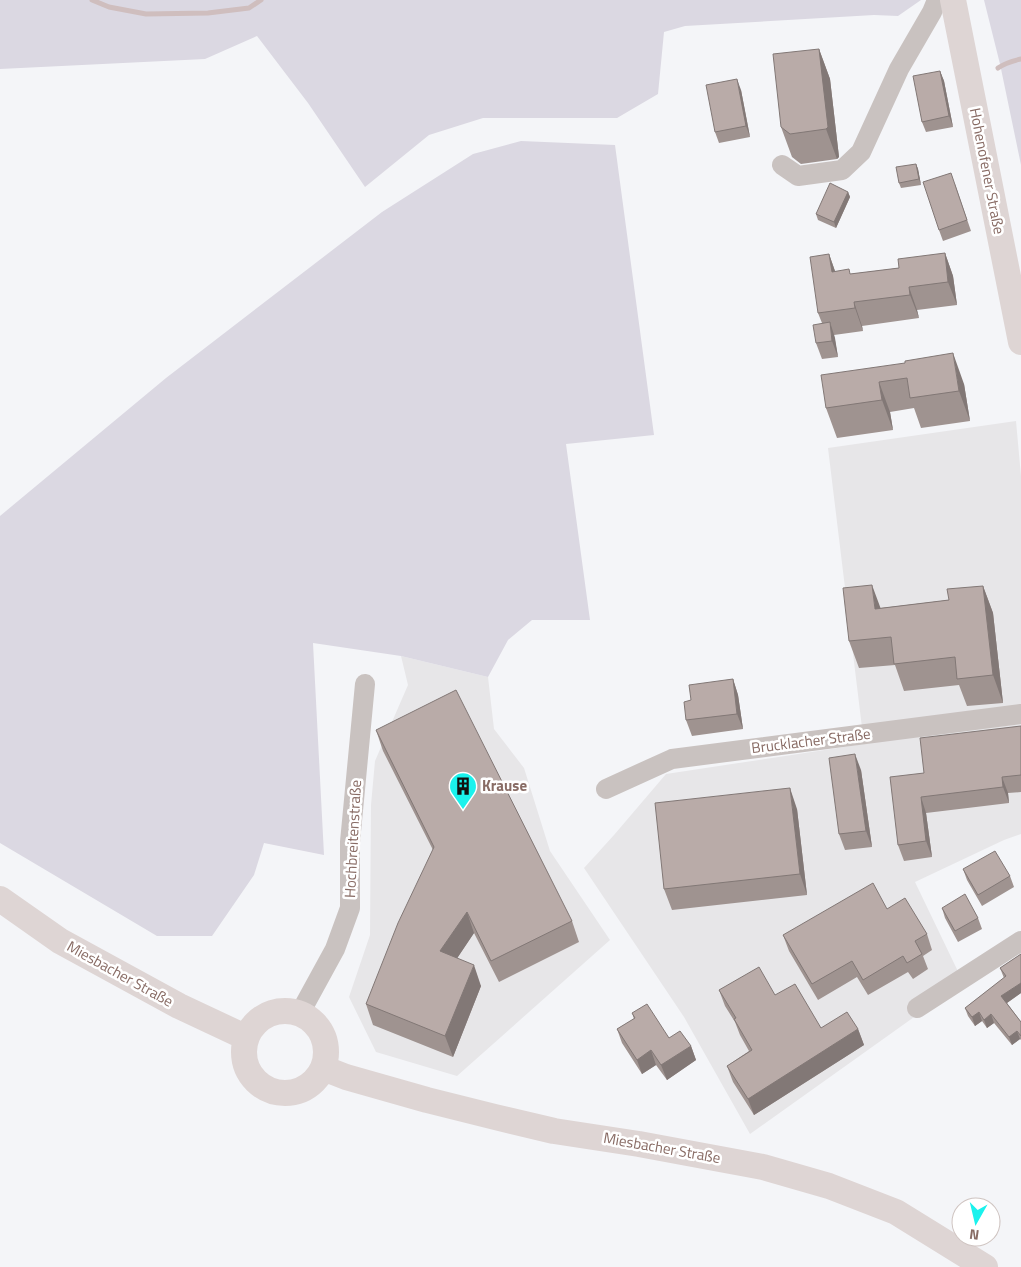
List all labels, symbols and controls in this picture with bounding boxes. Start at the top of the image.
street label: Hohenofener Straße [964,106,1011,236]
street label: Brucklacher Straße [750,722,872,759]
building icon: Krause [448,771,478,810]
place label: Krause [482,774,527,797]
street label: Hochbreitenstraße [338,779,367,899]
street label: Miesbacher Straße [63,935,178,1012]
street label: Miesbacher Straße [602,1126,723,1169]
north arrow [951,1197,1001,1247]
text: N [968,1224,980,1246]

